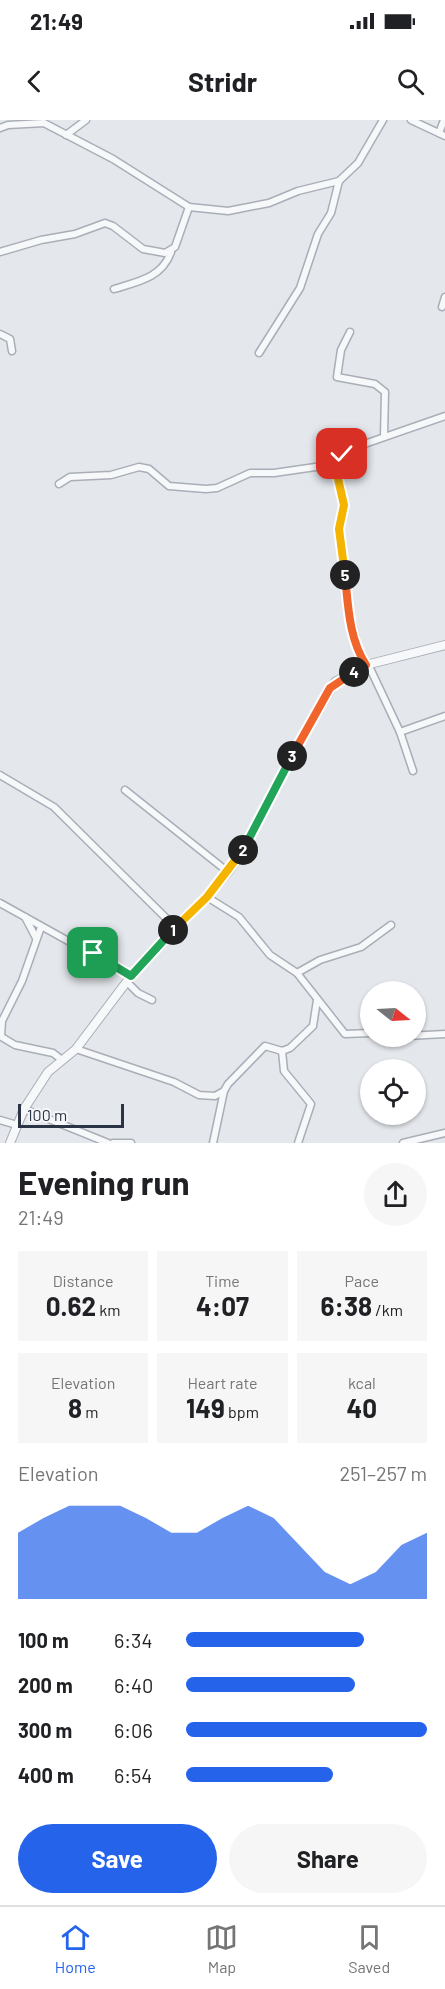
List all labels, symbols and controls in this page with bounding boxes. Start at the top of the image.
text: 21:49 [30,8,83,34]
icon: back [18,65,51,98]
text: Stridr [188,65,257,97]
icon: search [394,65,427,98]
pin [316,428,367,479]
icon: check [325,437,358,470]
pin: 5 [330,560,360,590]
text: 5 [341,565,349,584]
pin: 4 [339,657,369,687]
text: 4 [349,662,359,681]
pin: 3 [277,741,307,771]
text: 3 [288,746,296,765]
pin: 2 [228,835,258,865]
text: 2 [239,840,247,859]
pin: 1 [158,915,188,945]
text: 1 [170,920,176,939]
pin [67,927,118,978]
icon: arrive [76,936,109,969]
north arrow [360,981,426,1047]
map controls [360,981,426,1125]
button: locate [360,1059,426,1125]
scale bar [18,1101,124,1128]
text: 100 m [27,1105,67,1124]
text: Evening run [18,1162,190,1202]
button: share [364,1163,427,1226]
text: 21:49 [18,1205,64,1229]
text: Distance [53,1271,114,1290]
text: Time [205,1271,240,1290]
text: Pace [345,1271,379,1290]
text: 0.62 [46,1290,96,1321]
text: 4:07 [196,1290,249,1321]
text: 6:38 [321,1290,372,1321]
text: km [96,1300,121,1319]
text: /km [372,1300,403,1319]
text: Elevation [51,1373,115,1392]
text: Heart rate [187,1373,258,1392]
text: kcal [348,1373,376,1392]
text: 8 [68,1392,82,1423]
text: 149 [186,1392,225,1423]
text: 40 [347,1392,377,1423]
text: m [82,1402,98,1421]
text: bpm [225,1402,259,1421]
text: Elevation [18,1461,99,1485]
text: 251–257 m [340,1461,427,1485]
text: 100 m [18,1628,69,1652]
text: 6:34 [114,1628,152,1652]
text: 200 m [18,1673,73,1697]
text: 6:40 [114,1673,153,1697]
text: 300 m [18,1718,72,1742]
text: 6:06 [114,1718,153,1742]
text: 400 m [18,1763,74,1787]
text: 6:54 [114,1763,152,1787]
button: Save [18,1824,217,1893]
button: Share [229,1824,427,1893]
tab: Home [55,1921,96,1976]
tab: Map [205,1921,238,1976]
tab: Saved [348,1921,390,1976]

